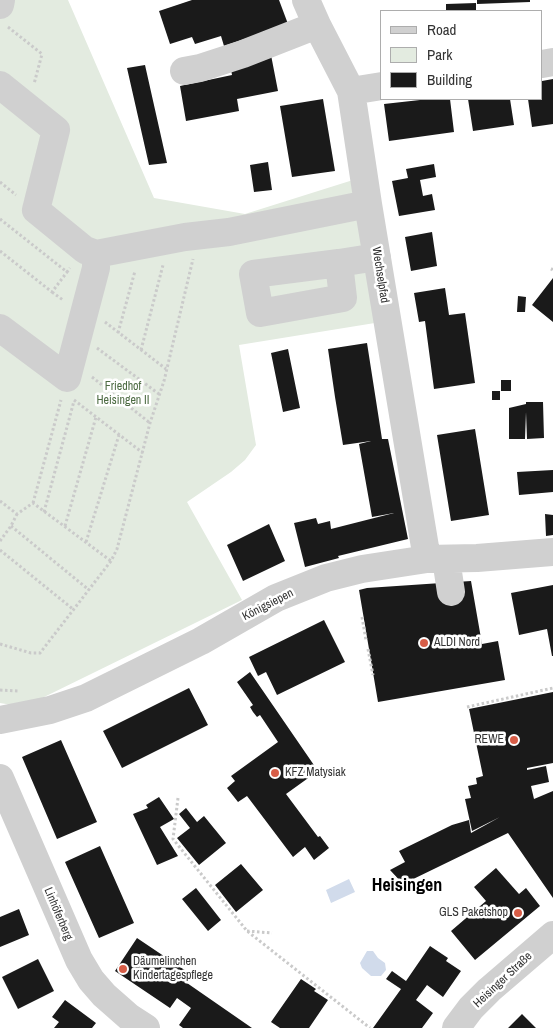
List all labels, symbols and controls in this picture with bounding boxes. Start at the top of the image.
legend [380,10,543,100]
text: Road [427,19,456,40]
text: Park [427,44,452,65]
text: Building [427,69,472,90]
street label: Wechselpfad [368,246,392,304]
park label: Friedhof Heisingen II [96,380,150,408]
street label: Königsiepen [240,586,296,624]
place label: ALDI Nord [434,636,480,650]
marker: ALDI Nord [418,637,430,649]
place label: REWE [474,733,504,747]
marker: REWE [508,734,520,746]
place label: KFZ Matysiak [285,766,346,780]
marker: KFZ Matysiak [269,767,281,779]
district label: Heisingen [372,875,442,897]
street label: Linhöferberg [40,886,76,942]
place label: GLS Paketshop [439,906,508,920]
marker: GLS Paketshop [512,907,524,919]
street label: Heisinger Straße [471,949,535,1011]
place label: Däumelinchen Kindertagespflege [133,955,213,983]
marker: Däumelinchen Kindertagespflege [117,963,129,975]

